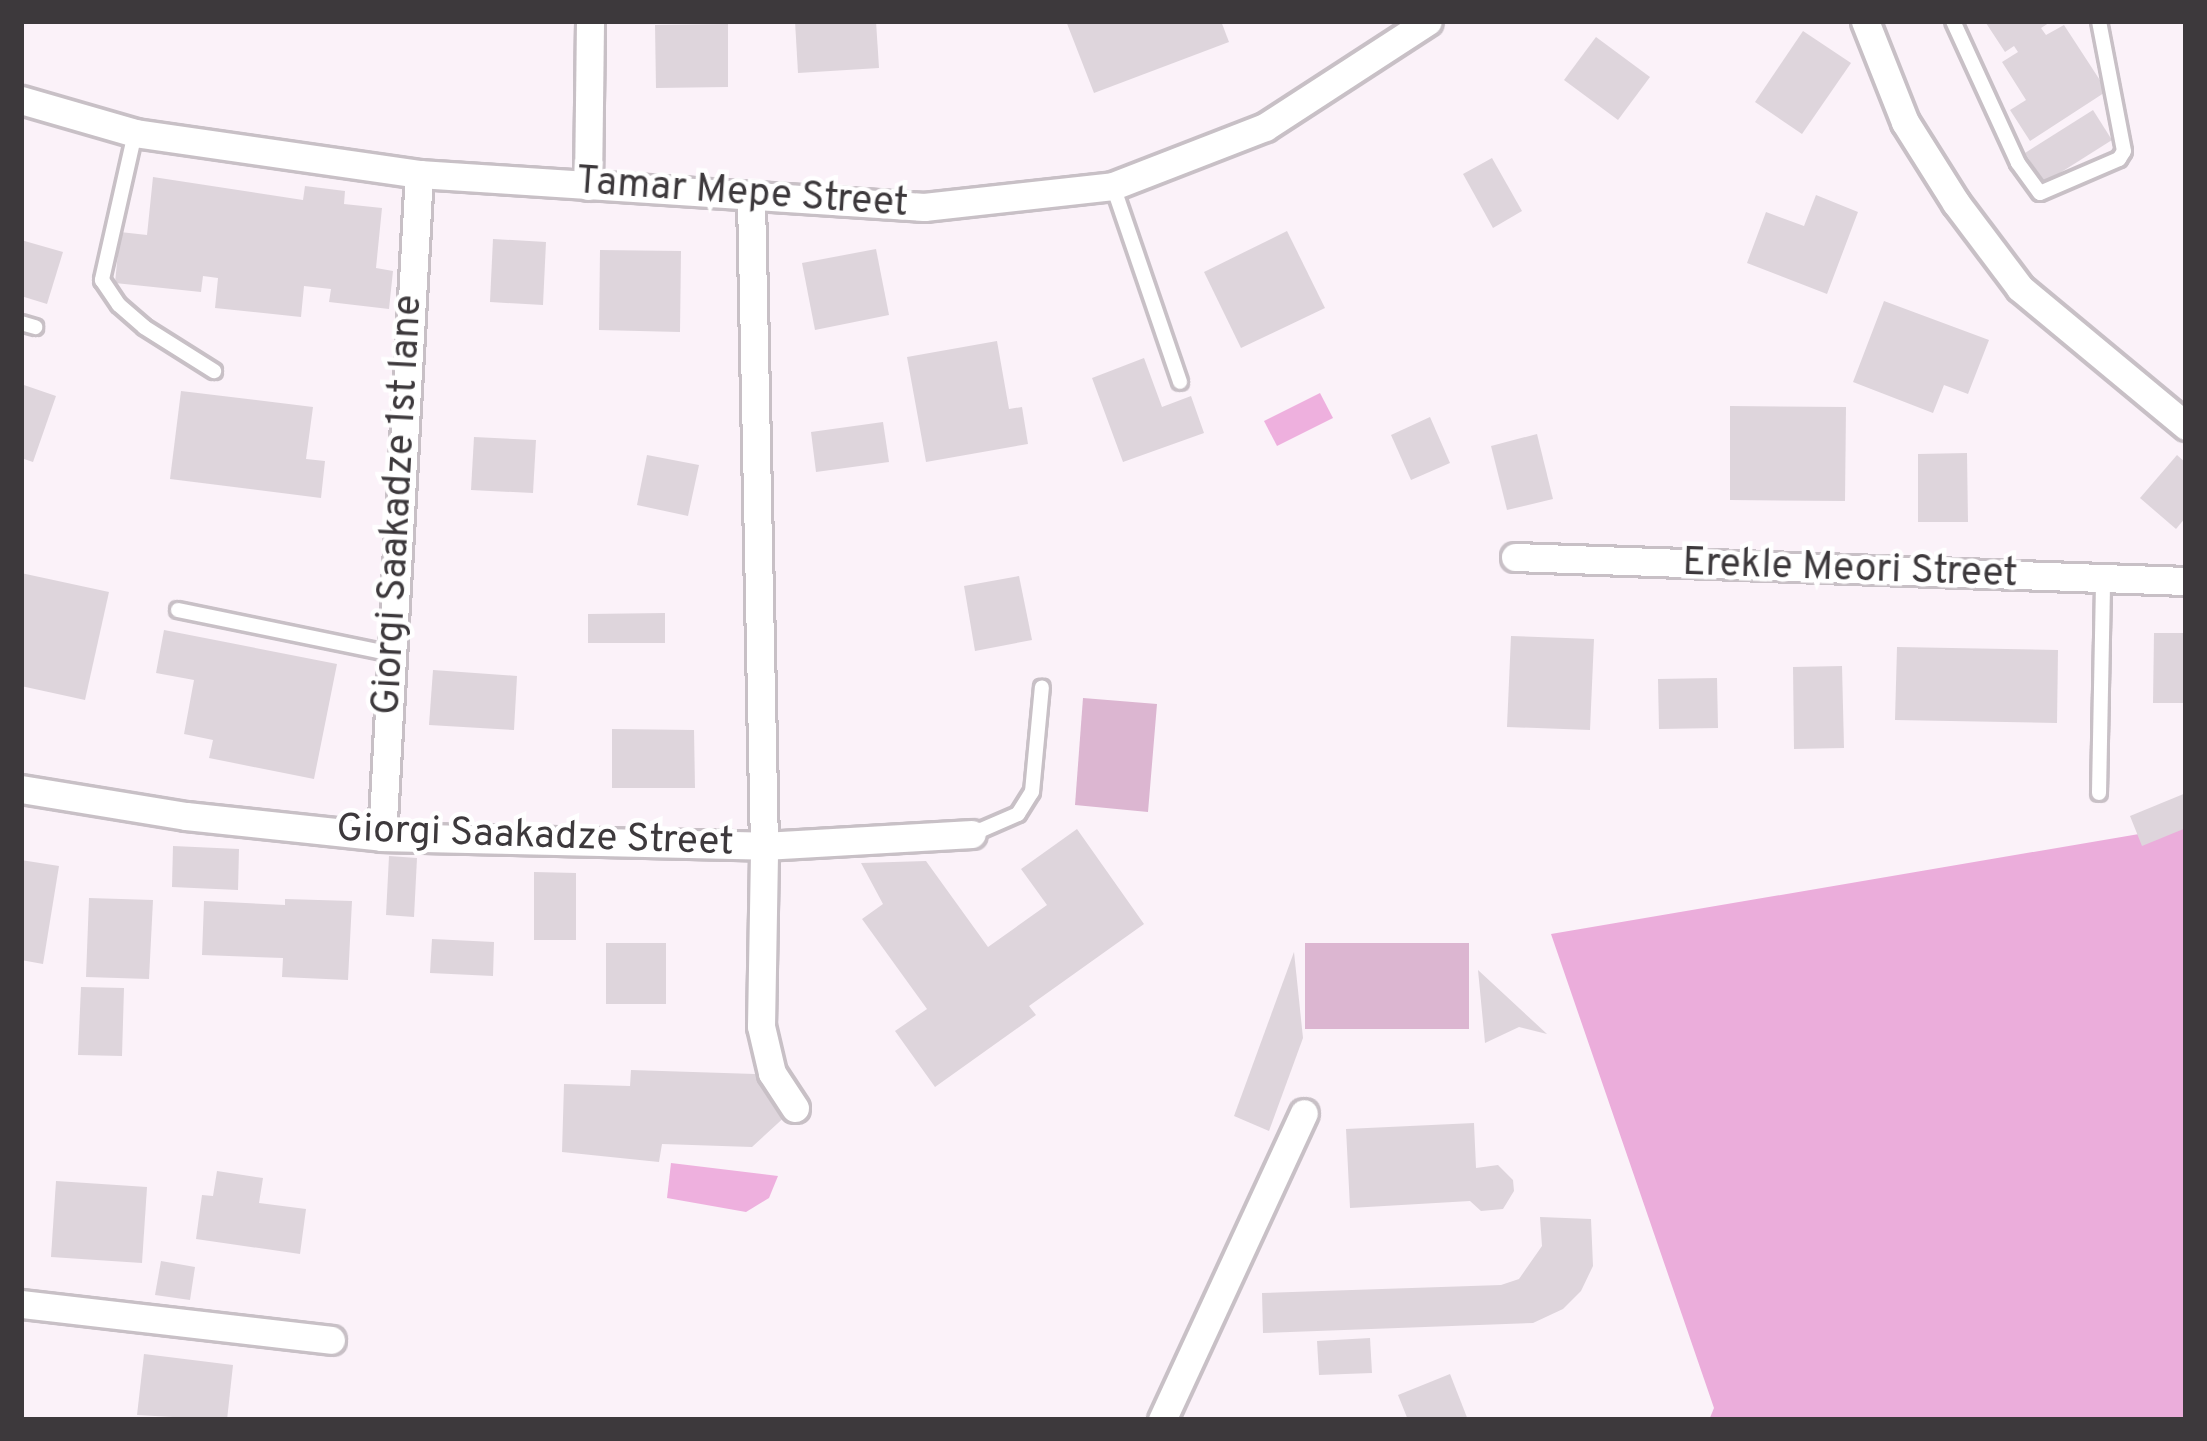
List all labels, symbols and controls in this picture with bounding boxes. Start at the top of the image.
street label: Tamar Mepe Street [574,160,910,230]
street label: Giorgi Saakadze 1st lane [366,294,434,716]
street label: Erekle Meori Street [1682,542,2018,600]
street label: Giorgi Saakadze Street [335,808,735,868]

